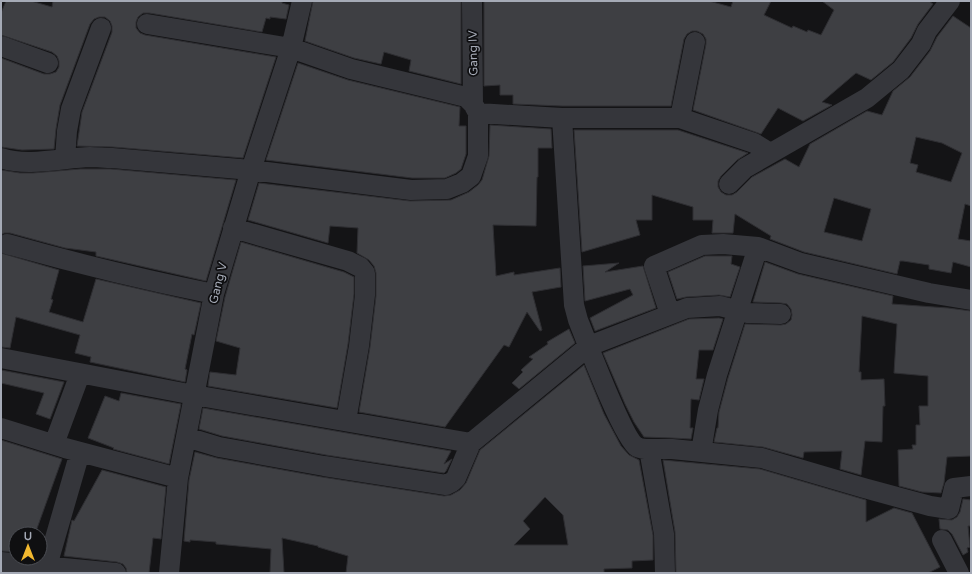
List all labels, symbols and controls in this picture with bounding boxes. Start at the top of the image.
street label: Gang IV [466,29,480,76]
street label: Gang V [206,260,230,305]
north arrow [8,526,48,566]
text: U [24,530,32,543]

